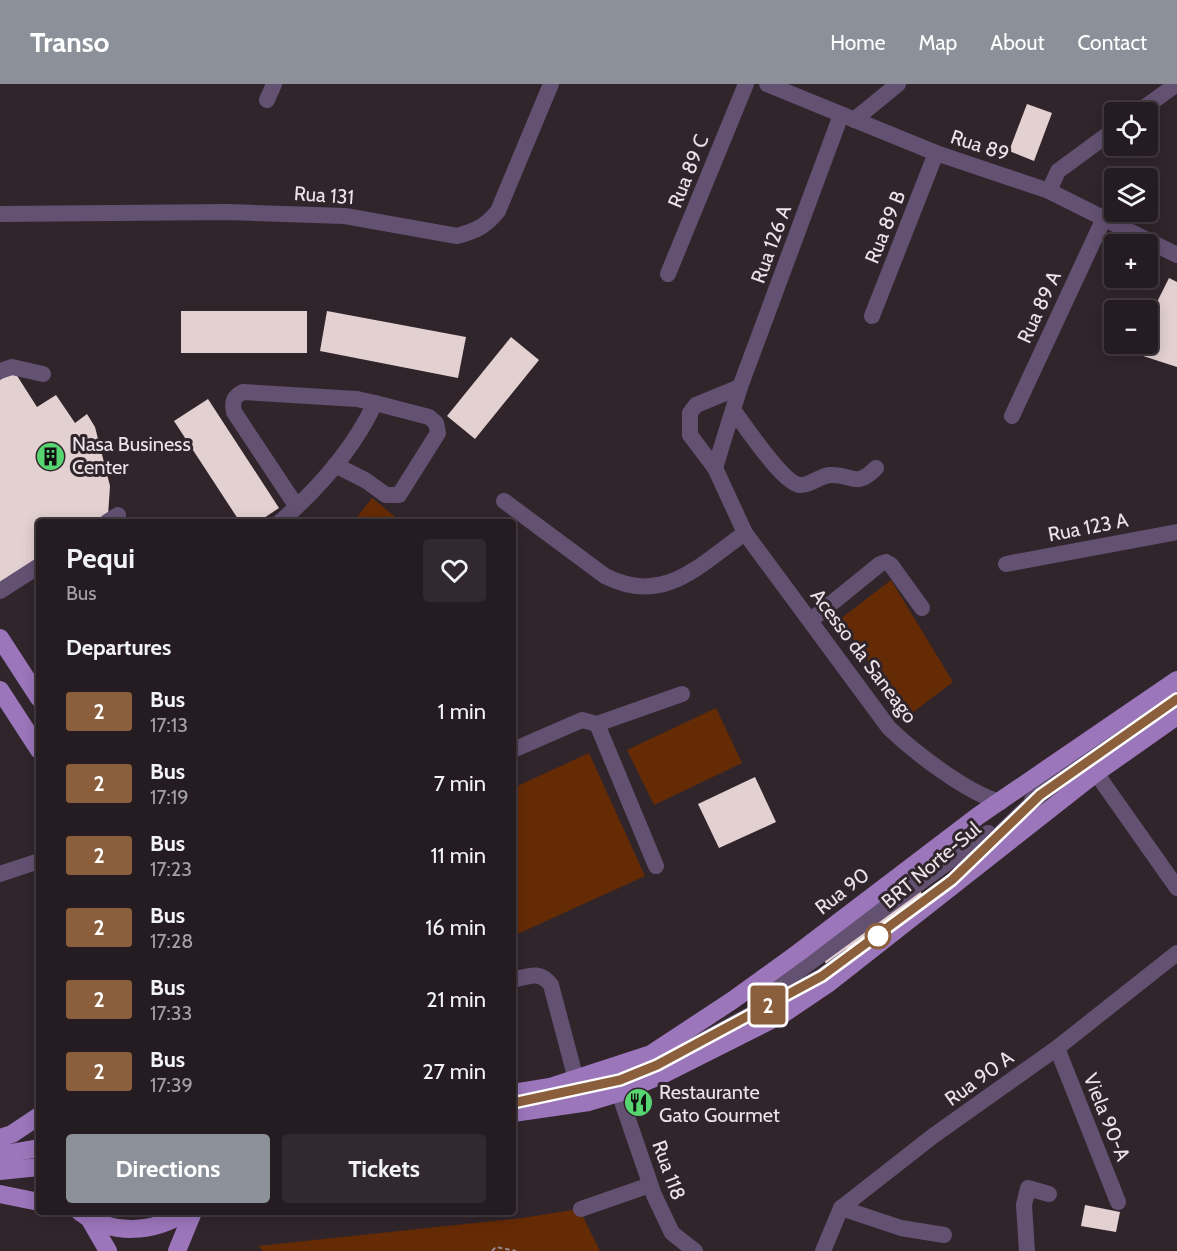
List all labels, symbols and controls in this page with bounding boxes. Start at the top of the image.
text: Transo [30,25,109,59]
text: Home [830,30,886,55]
text: Map [919,30,957,55]
text: About [990,30,1044,55]
text: Contact [1077,30,1147,55]
map controls [1104,102,1158,354]
button: locate [1104,102,1158,156]
street label: Rua 89 [948,124,1012,166]
street label: Rua 89 C [663,131,713,211]
button: layers [1104,168,1158,222]
street label: Rua 131 [293,181,355,209]
street label: Rua 89 B [860,187,910,267]
street label: Rua 126 A [746,201,796,286]
button: + [1104,234,1158,288]
street label: Rua 89 A [1012,267,1066,347]
button: − [1104,300,1158,354]
place label: Nasa Business Center [72,432,191,479]
building icon: Nasa Business Center [35,440,67,472]
street label: Rua 123 A [1046,507,1131,547]
button: heart [423,539,486,602]
text: Pequi [66,541,135,575]
text: Bus [66,581,97,605]
street label: Acesso da Saneago [806,584,922,728]
text: Departures [66,634,171,661]
text: Bus [150,686,185,713]
text: 1 min [438,698,486,725]
text: 2 [93,699,105,724]
text: 17:13 [150,713,188,737]
text: Bus [150,758,185,785]
text: 7 min [434,770,486,797]
text: 2 [93,771,105,796]
text: 17:19 [150,785,189,809]
street label: BRT Norte-Sul [877,816,986,913]
text: Bus [150,830,185,857]
text: 11 min [430,842,486,869]
text: 2 [93,843,105,868]
text: 17:23 [150,857,192,881]
street label: Rua 90 [810,863,874,919]
text: Bus [150,902,185,929]
text: 16 min [425,914,486,941]
text: 2 [93,915,105,940]
unlabelled marker [865,923,891,949]
text: 17:28 [150,929,193,953]
text: Bus [150,974,185,1001]
text: 21 min [426,986,486,1013]
line badge: 2 [748,986,788,1024]
text: 2 [93,987,105,1012]
text: 2 [762,993,774,1018]
text: 17:33 [150,1001,192,1025]
street label: Rua 90 A [940,1045,1018,1111]
text: Bus [150,1046,185,1073]
text: 27 min [422,1058,486,1085]
text: 2 [93,1059,105,1084]
street label: Viela 90-A [1079,1070,1136,1165]
text: 17:39 [150,1073,193,1097]
place label: Restaurante Gato Gourmet [659,1080,780,1127]
restaurant icon: Restaurante Gato Gourmet [622,1087,654,1119]
button: Directions [66,1134,270,1203]
button: Tickets [282,1134,486,1203]
street label: Rua 118 [647,1137,691,1203]

